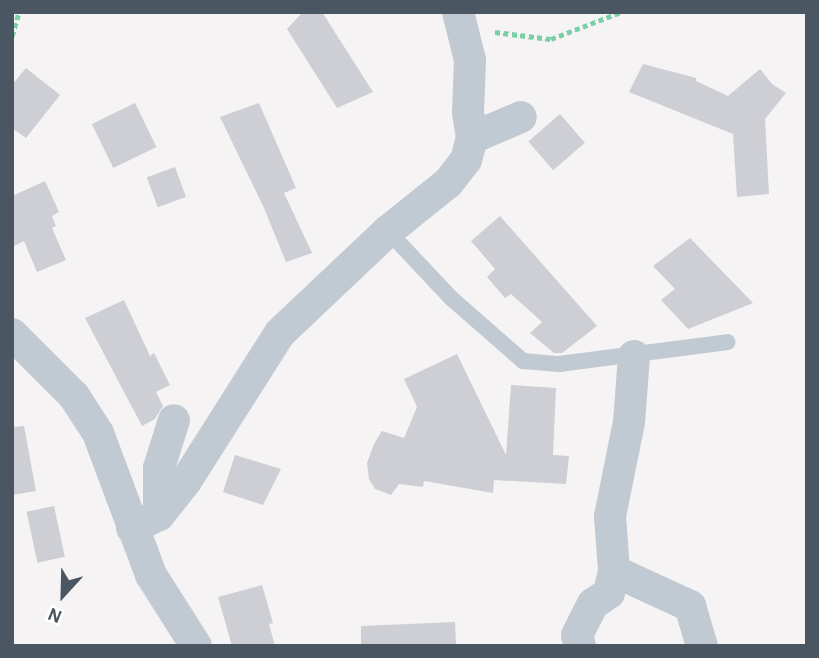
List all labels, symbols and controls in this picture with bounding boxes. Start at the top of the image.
north arrow [28,560,98,630]
text: N [45,604,65,626]

